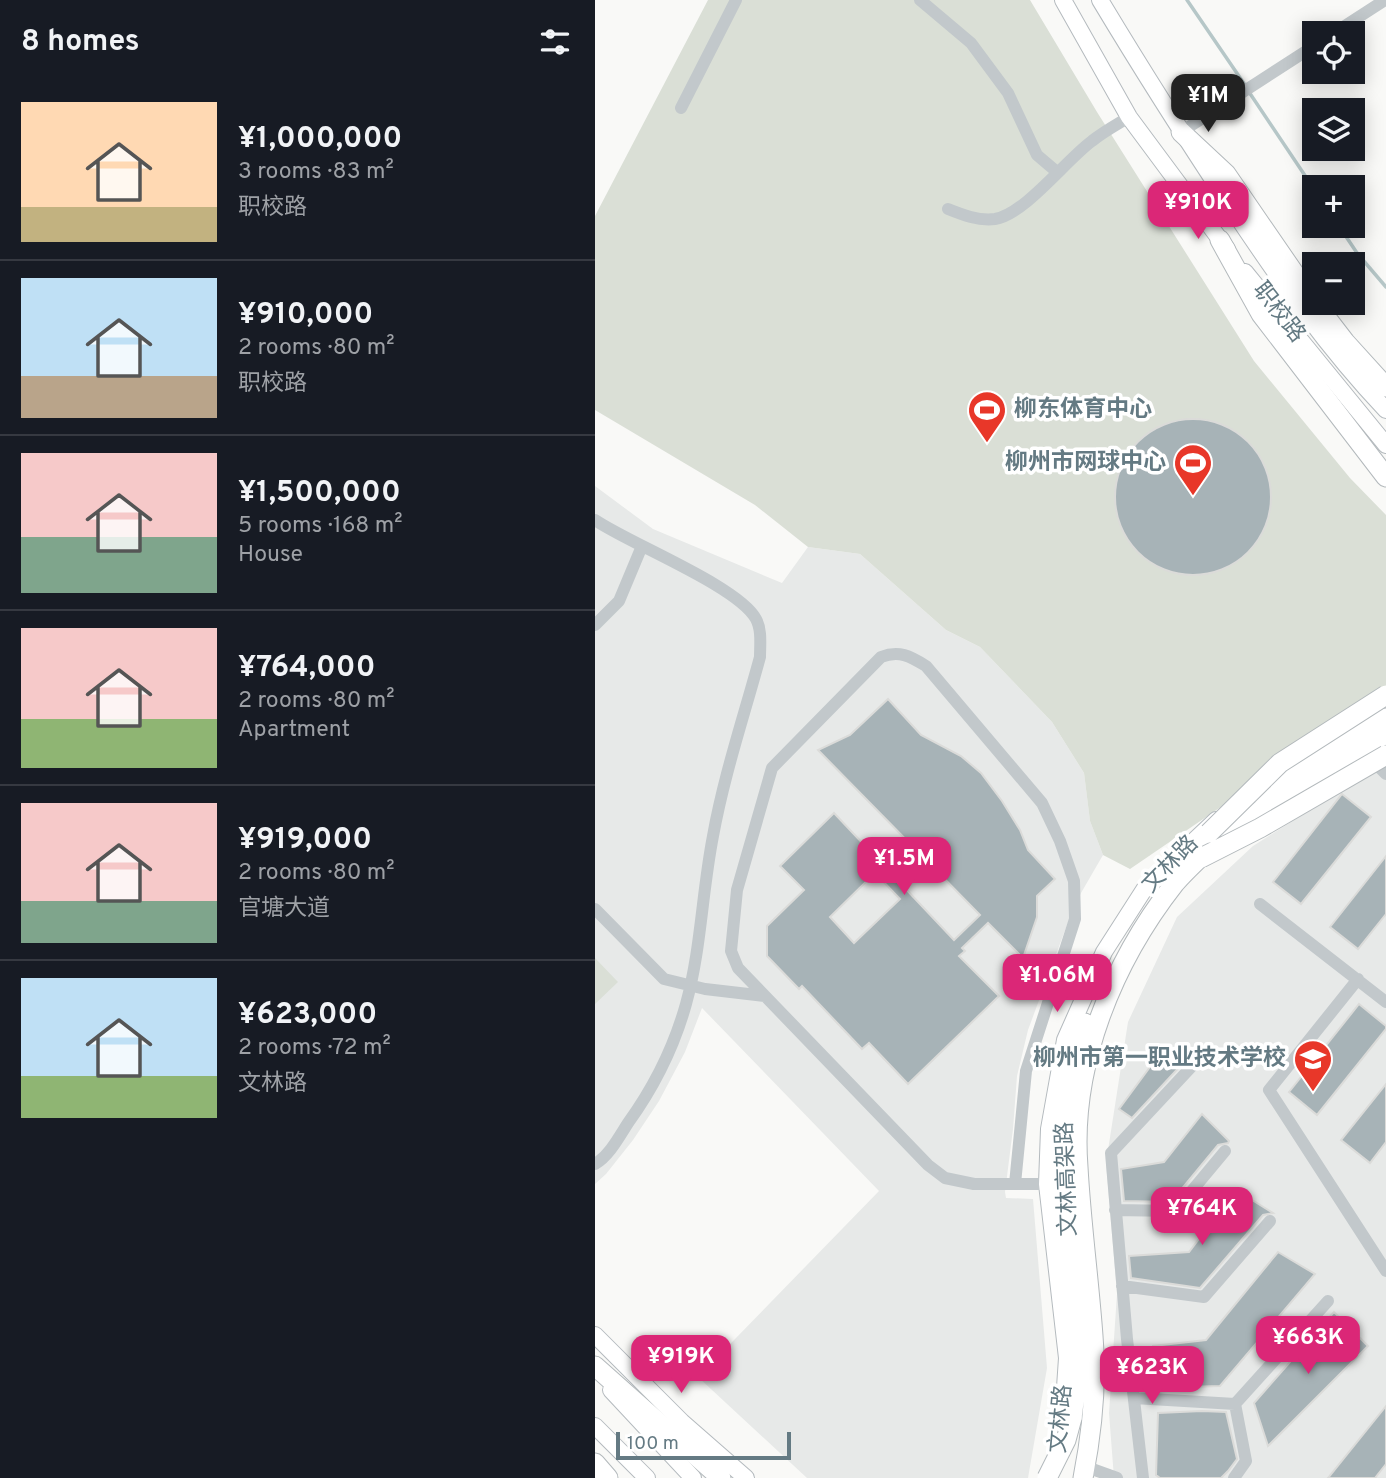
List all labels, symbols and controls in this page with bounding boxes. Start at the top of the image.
map controls [1302,21,1365,315]
button: locate [1302,21,1365,84]
icon: filters [536,23,574,61]
text: 8 homes [21,24,140,61]
pin: ¥1M [1174,74,1242,134]
text: ¥1M [1187,82,1229,111]
button: layers [1302,98,1365,161]
text: ¥1,000,000 [238,121,402,158]
icon: home [77,130,161,214]
text: 3 rooms · 83 m² [238,158,394,187]
button: + [1302,175,1365,238]
pin: ¥910K [1149,182,1247,241]
text: ¥910K [1164,189,1232,218]
text: 职校路 [238,194,307,223]
button: − [1302,252,1365,315]
street label: 职校路 [1245,277,1311,349]
text: ¥910,000 [238,297,373,334]
icon: home [77,306,161,390]
text: 2 rooms · 80 m² [238,334,395,363]
text: 职校路 [238,370,307,399]
sports icon: 柳东体育中心 [966,389,1008,444]
place label: 柳东体育中心 [1014,396,1152,425]
sports icon: 柳州市网球中心 [1172,442,1214,497]
place label: 柳州市网球中心 [1005,448,1166,478]
text: ¥1,500,000 [238,475,401,512]
icon: home [77,481,161,565]
text: 5 rooms · 168 m² [238,512,403,541]
text: House [238,541,303,570]
text: ¥764,000 [238,650,375,687]
icon: home [77,656,161,740]
text: 2 rooms · 80 m² [238,687,395,716]
text: Apartment [238,716,350,745]
text: ¥919,000 [238,822,372,859]
street label: 文林路 [1137,830,1205,900]
icon: home [77,831,161,915]
pin: ¥1.5M [855,838,953,897]
text: ¥1.5M [873,845,935,874]
text: 2 rooms · 80 m² [238,859,395,888]
text: 官塘大道 [238,895,330,924]
pin: ¥1.06M [1000,954,1114,1014]
text: ¥1.06M [1019,962,1095,991]
text: ¥623,000 [238,997,377,1034]
icon: home [77,1006,161,1090]
text: 2 rooms · 72 m² [238,1034,391,1063]
school or university icon: 柳州市第一职业技术学校 [1292,1038,1334,1093]
place label: 柳州市第一职业技术学校 [1033,1044,1286,1074]
text: 文林路 [238,1070,307,1099]
street label: 文林高架路 [1052,1121,1084,1237]
pin: ¥764K [1153,1188,1251,1247]
text: ¥764K [1167,1195,1237,1224]
pin: ¥663K [1259,1316,1357,1376]
text: ¥663K [1272,1324,1344,1353]
pin: ¥919K [632,1336,730,1395]
text: ¥919K [647,1343,715,1372]
pin: ¥623K [1103,1346,1201,1406]
text: ¥623K [1116,1354,1188,1383]
street label: 文林路 [1045,1383,1079,1455]
scale bar [616,1429,791,1461]
text: 100 m [627,1432,679,1456]

